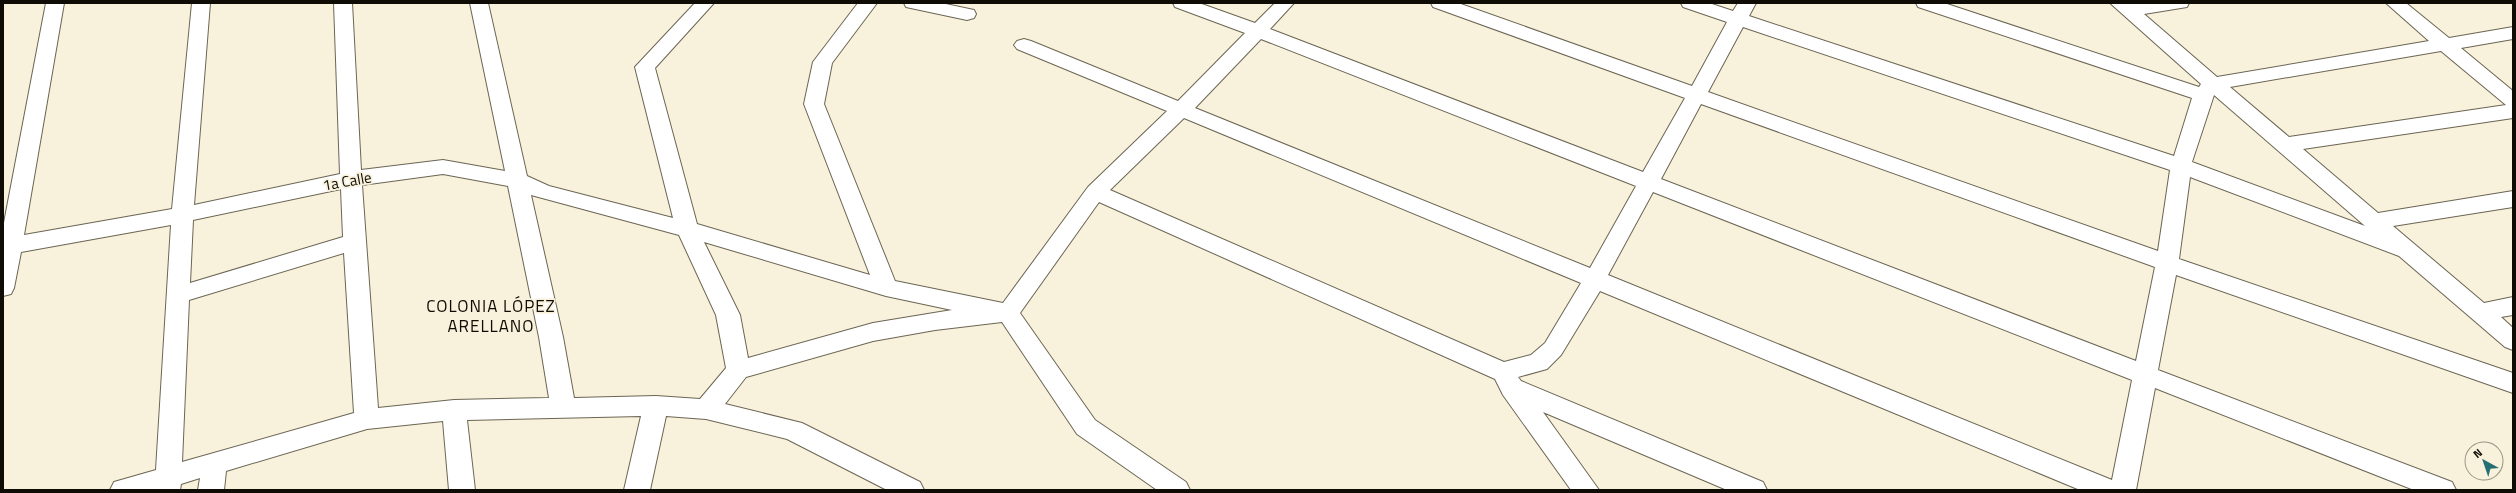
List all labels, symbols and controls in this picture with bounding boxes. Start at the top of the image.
street label: 1a Calle [321,165,373,197]
district label: COLONIA LÓPEZ ARELLANO [426,293,556,339]
north arrow [2464,441,2504,481]
text: N [2470,445,2486,462]

